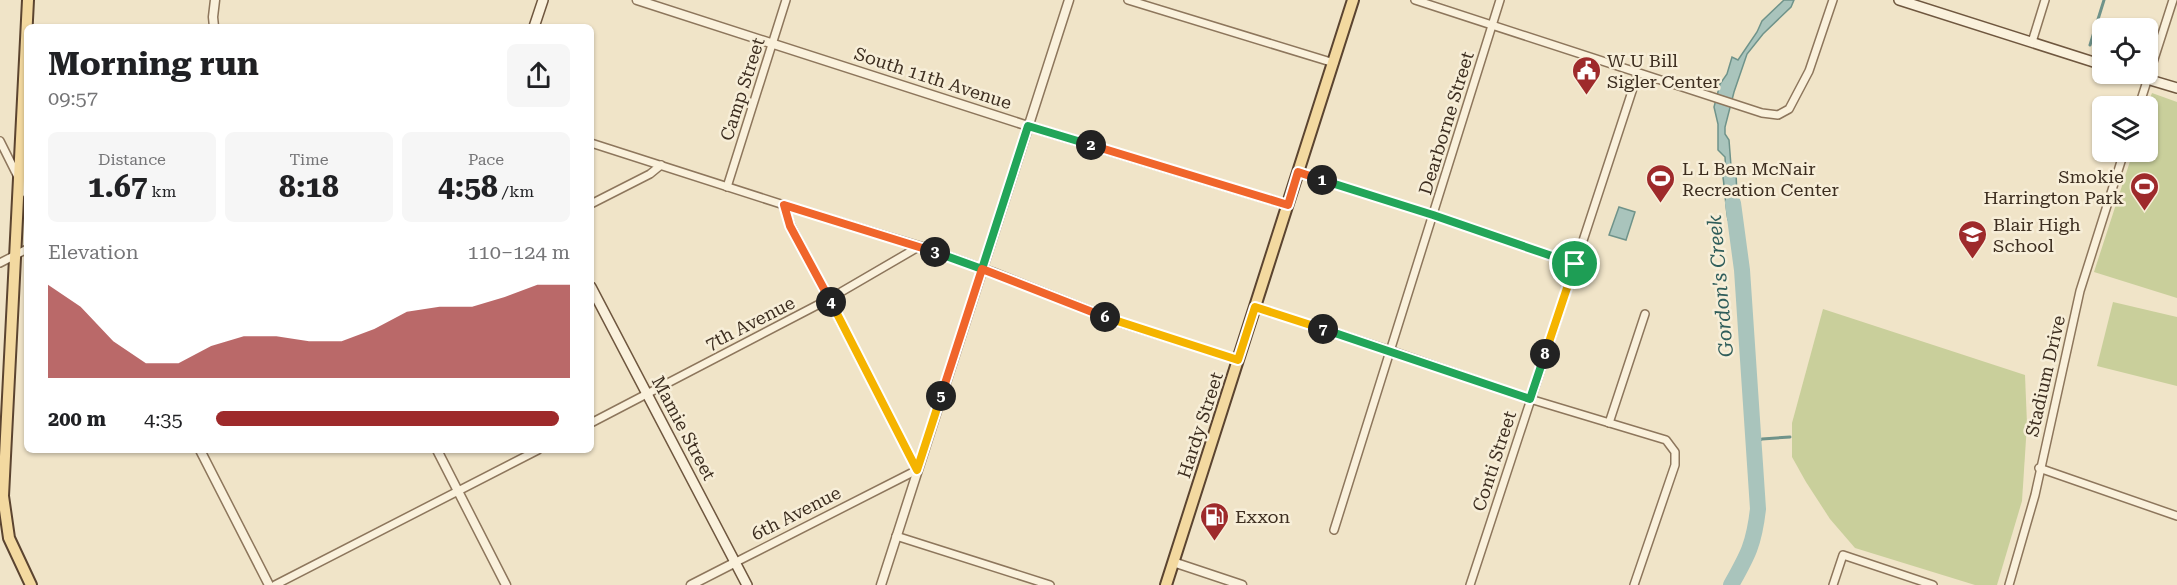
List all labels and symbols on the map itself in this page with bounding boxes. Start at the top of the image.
street label: Camp Street [715,35,769,143]
street label: South 11th Avenue [852,43,1014,113]
street label: Dearborne Street [1414,49,1478,197]
place label: W U Bill Sigler Center [1607,50,1720,92]
public building icon: W U Bill Sigler Center [1570,54,1602,96]
pin: 2 [1076,130,1106,160]
place label: L L Ben McNair Recreation Center [1682,158,1839,200]
sports icon: L L Ben McNair Recreation Center [1645,162,1677,204]
pin: 1 [1307,165,1337,195]
place label: Smokie Harrington Park [1983,166,2124,208]
sports icon: Smokie Harrington Park [2129,170,2161,212]
water label: Gordon's Creek [1702,214,1738,358]
place label: Blair High School [1993,214,2081,256]
school or university icon: Blair High School [1956,218,1988,260]
pin: 3 [920,237,950,267]
pin [1549,238,1600,289]
pin: 4 [816,287,846,317]
street label: 7th Avenue [702,291,798,354]
pin: 6 [1090,302,1120,332]
street label: Stadium Drive [2021,313,2069,439]
pin: 7 [1308,314,1338,344]
pin: 8 [1530,339,1560,369]
street label: Hardy Street [1173,369,1227,481]
street label: Mamie Street [648,372,720,484]
pin: 5 [926,381,956,411]
street label: Conti Street [1468,408,1520,514]
street label: 6th Avenue [748,481,844,544]
fuel station icon: Exxon [1198,500,1230,542]
place label: Exxon [1235,506,1291,527]

